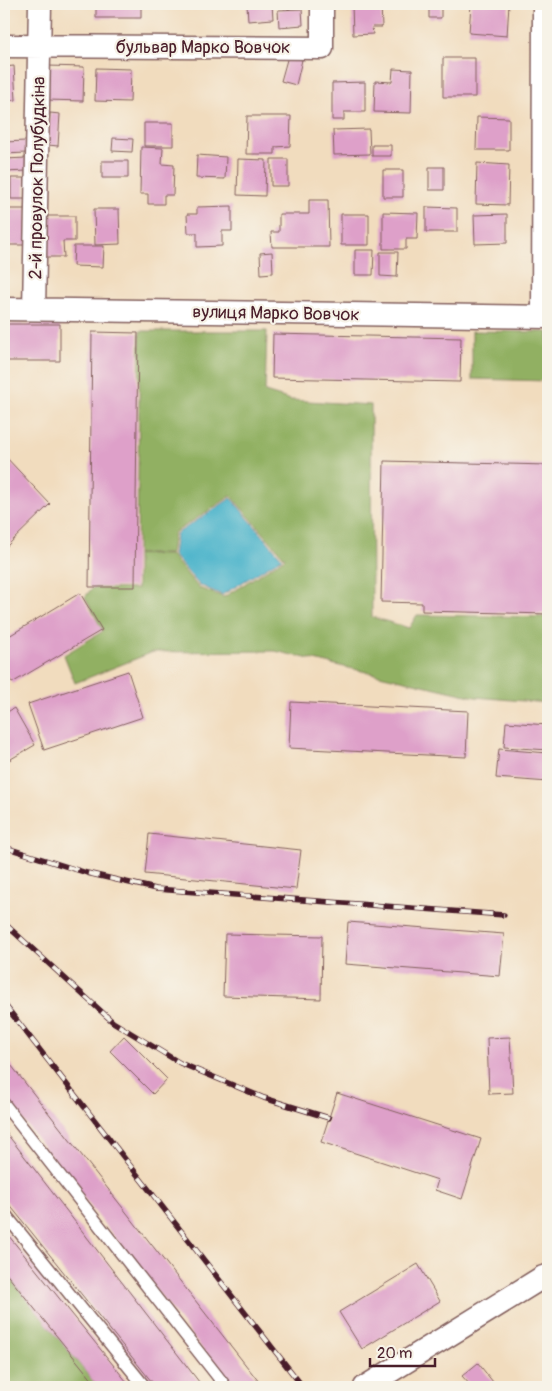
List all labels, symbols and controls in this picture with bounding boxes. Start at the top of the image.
street label: бульвар Марко Вовчок [116,36,290,59]
street label: 2-й провулок Полубудкіна [24,76,51,280]
street label: вулиця Марко Вовчок [192,301,360,326]
scale bar [370,1336,434,1368]
text: 20 m [377,1344,412,1363]

